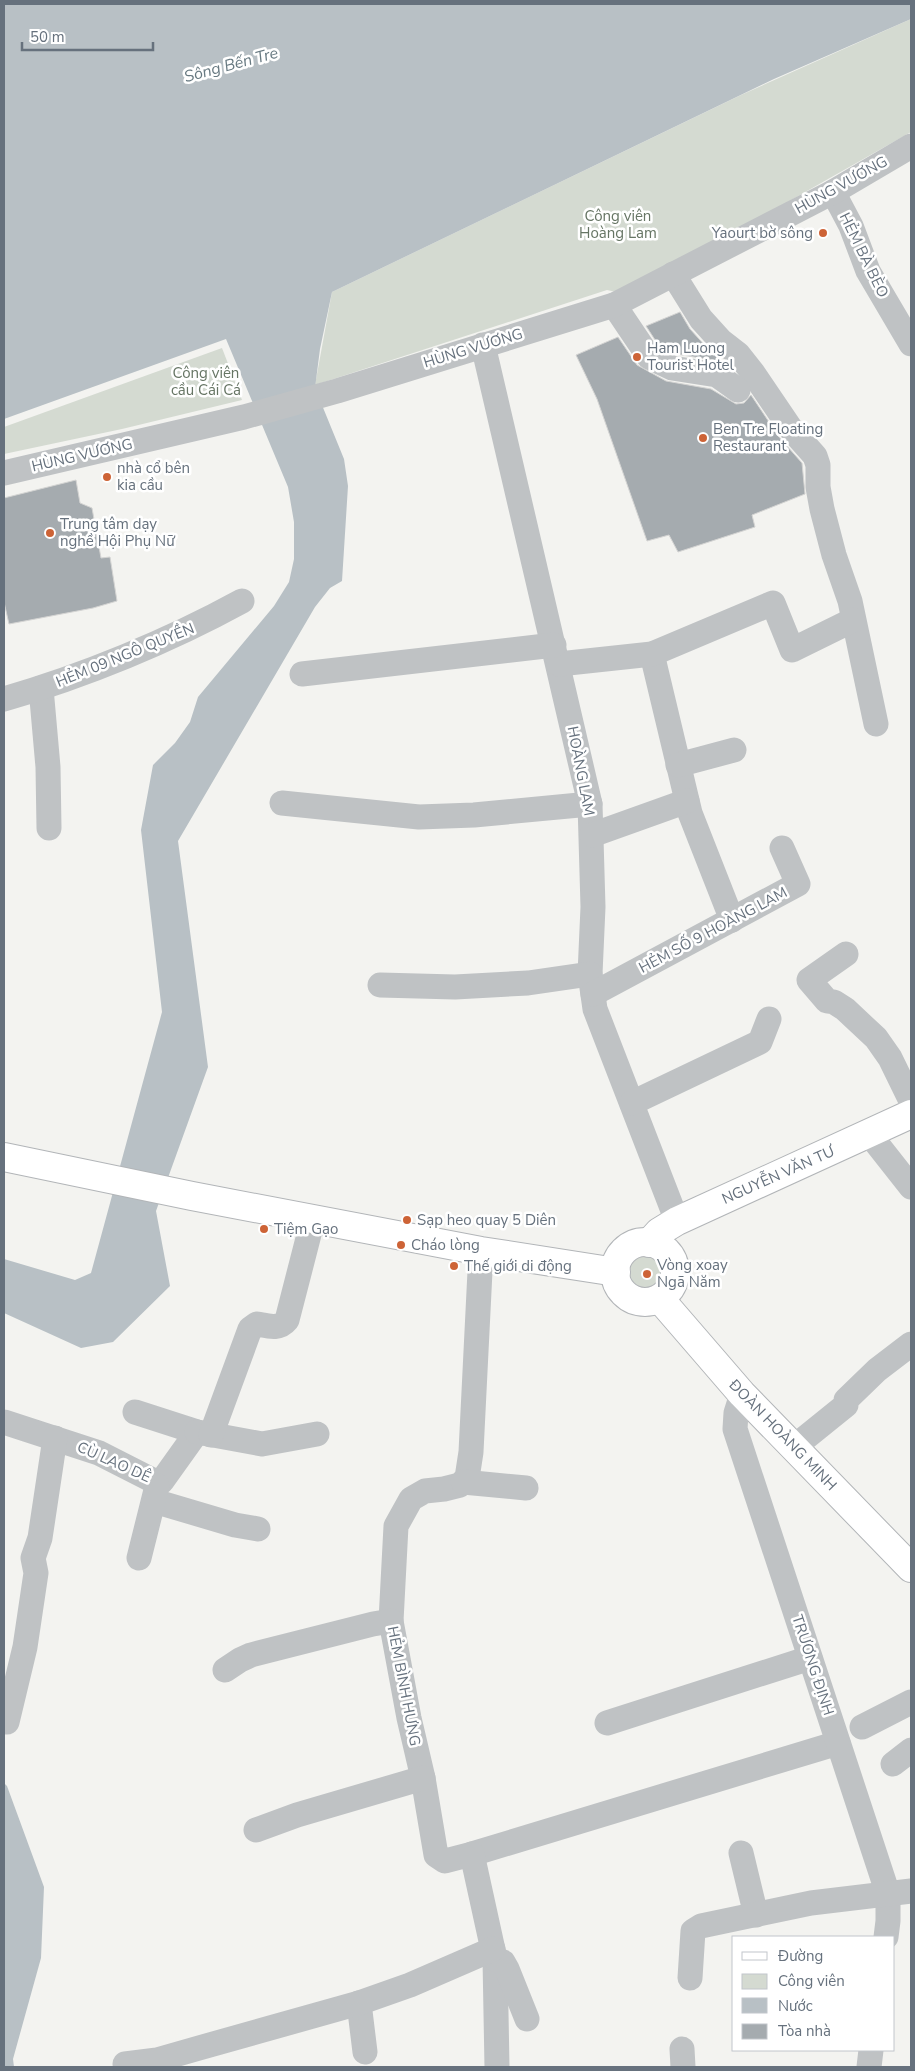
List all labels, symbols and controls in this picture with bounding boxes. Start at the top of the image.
scale bar [22,20,154,52]
text: 50 m [30,27,65,47]
water label: Sông Bến Tre [182,42,281,88]
street label: HÙNG VƯƠNG [791,150,891,219]
park label: Công viên Hoàng Lam [579,206,657,243]
street label: HẺM BÀ BÈO [835,209,893,301]
place label: Yaourt bờ sông [711,223,813,243]
marker: Yaourt bờ sông [817,227,829,239]
street label: HÙNG VƯƠNG [421,322,525,373]
place label: Ham Luong Tourist Hotel [647,338,735,375]
marker: Ham Luong Tourist Hotel [631,351,643,363]
park label: Công viên cầu Cái Cá [171,363,241,400]
place label: Ben Tre Floating Restaurant [713,419,823,456]
marker: Ben Tre Floating Restaurant [697,432,709,444]
street label: HÙNG VƯƠNG [29,433,134,476]
place label: nhà cổ bên kia cầu [117,458,190,495]
marker: nhà cổ bên kia cầu [101,471,113,483]
place label: Trung tâm dạy nghề Hội Phụ Nữ [60,514,176,551]
marker: Trung tâm dạy nghề Hội Phụ Nữ [44,527,56,539]
street label: HẺM 09 NGÔ QUYỀN [52,616,197,692]
street label: HOÀNG LAM [562,724,600,818]
street label: HẺM SỐ 9 HOÀNG LAM [634,881,791,978]
street label: NGUYỄN VĂN TƯ [718,1139,838,1209]
place label: Sạp heo quay 5 Diên [417,1210,556,1230]
marker: Sạp heo quay 5 Diên [401,1214,413,1226]
place label: Tiệm Gạo [274,1219,338,1239]
marker: Tiệm Gạo [258,1223,270,1235]
place label: Cháo lòng [411,1235,480,1255]
marker: Cháo lòng [395,1239,407,1251]
place label: Vòng xoay Ngã Năm [656,1255,728,1292]
place label: Thế giới di động [464,1256,572,1276]
marker: Thế giới di động [448,1260,460,1272]
marker: Vòng xoay Ngã Năm [641,1268,653,1280]
street label: ĐOÀN HOÀNG MINH [724,1374,841,1495]
street label: CÙ LAO DÊ [74,1436,154,1487]
street label: TRƯƠNG ĐỊNH [787,1612,839,1718]
street label: HẺM BÌNH HƯNG [383,1624,425,1748]
legend [732,1936,895,2051]
text: Đường [777,1946,823,1966]
text: Công viên [778,1971,845,1991]
text: Nước [778,1996,813,2016]
text: Tòa nhà [778,2021,831,2041]

